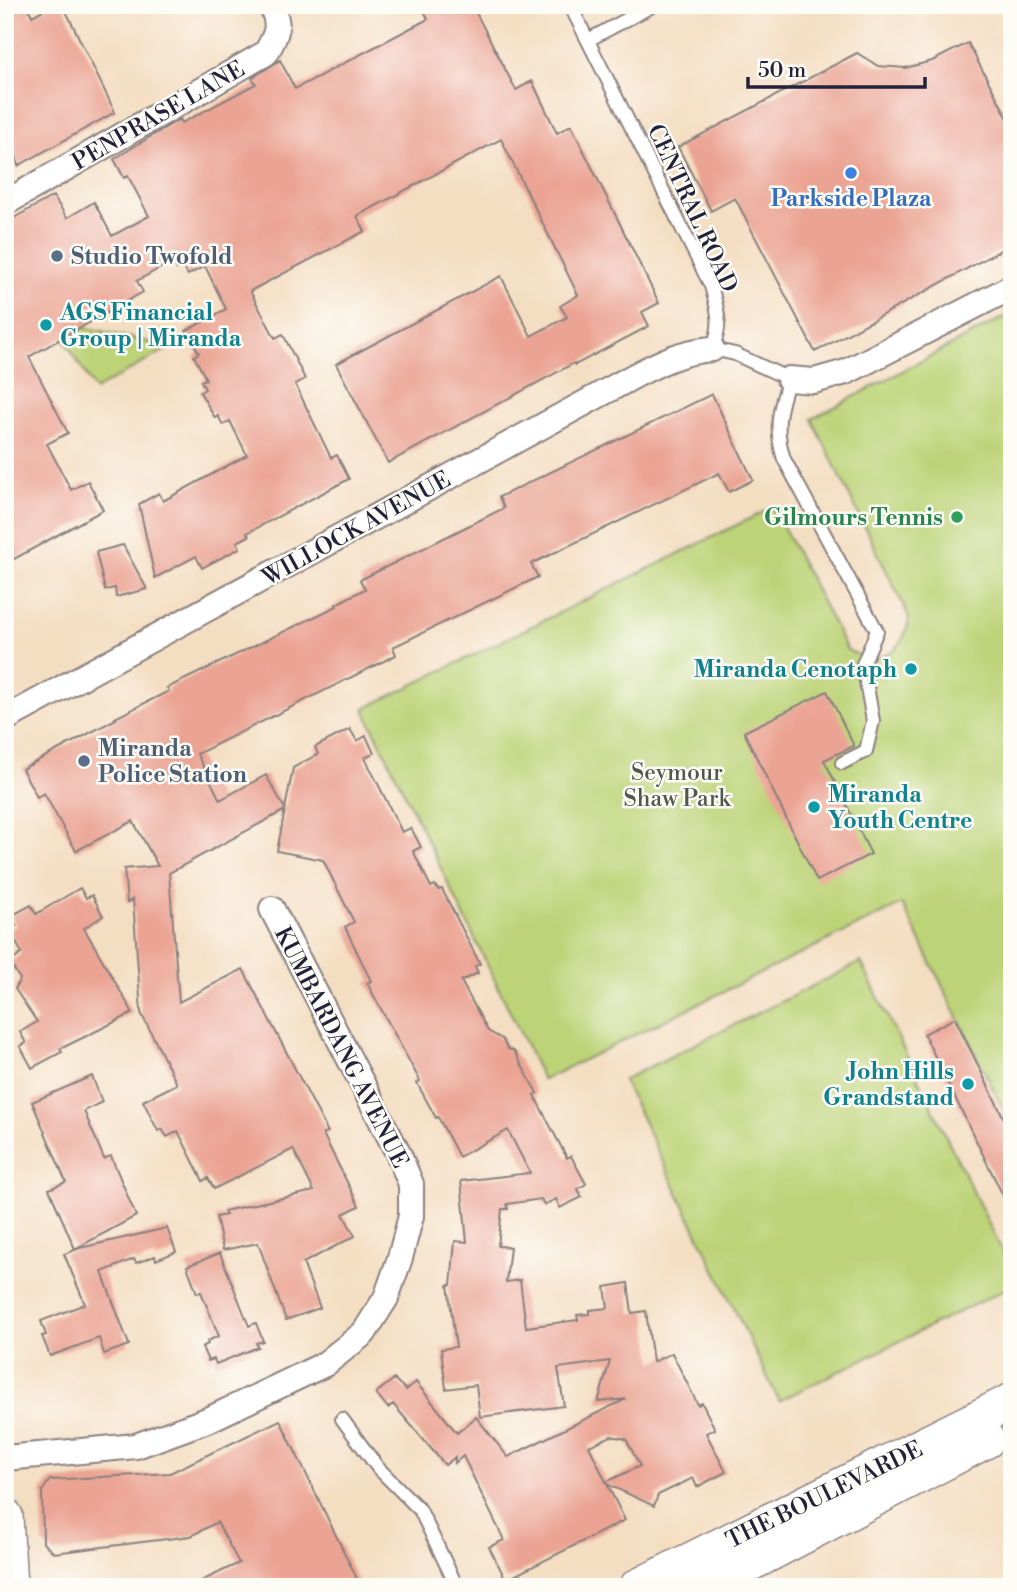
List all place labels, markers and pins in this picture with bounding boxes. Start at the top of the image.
marker: Parkside Plaza [843,165,859,181]
place label: Parkside Plaza [771,185,932,213]
place label: Studio Twofold [71,243,233,271]
marker: Studio Twofold [49,248,65,264]
place label: AGS Financial Group | Miranda [59,299,242,353]
marker: AGS Financial Group | Miranda [38,317,54,333]
place label: Gilmours Tennis [764,504,943,532]
marker: Gilmours Tennis [949,509,965,525]
place label: Miranda Cenotaph [693,656,897,684]
marker: Miranda Cenotaph [903,661,919,677]
place label: Miranda Police Station [98,735,247,789]
marker: Miranda Police Station [76,753,92,769]
place label: Miranda Youth Centre [828,781,972,835]
marker: Miranda Youth Centre [806,799,822,815]
place label: John Hills Grandstand [823,1058,954,1112]
marker: John Hills Grandstand [960,1076,976,1092]

